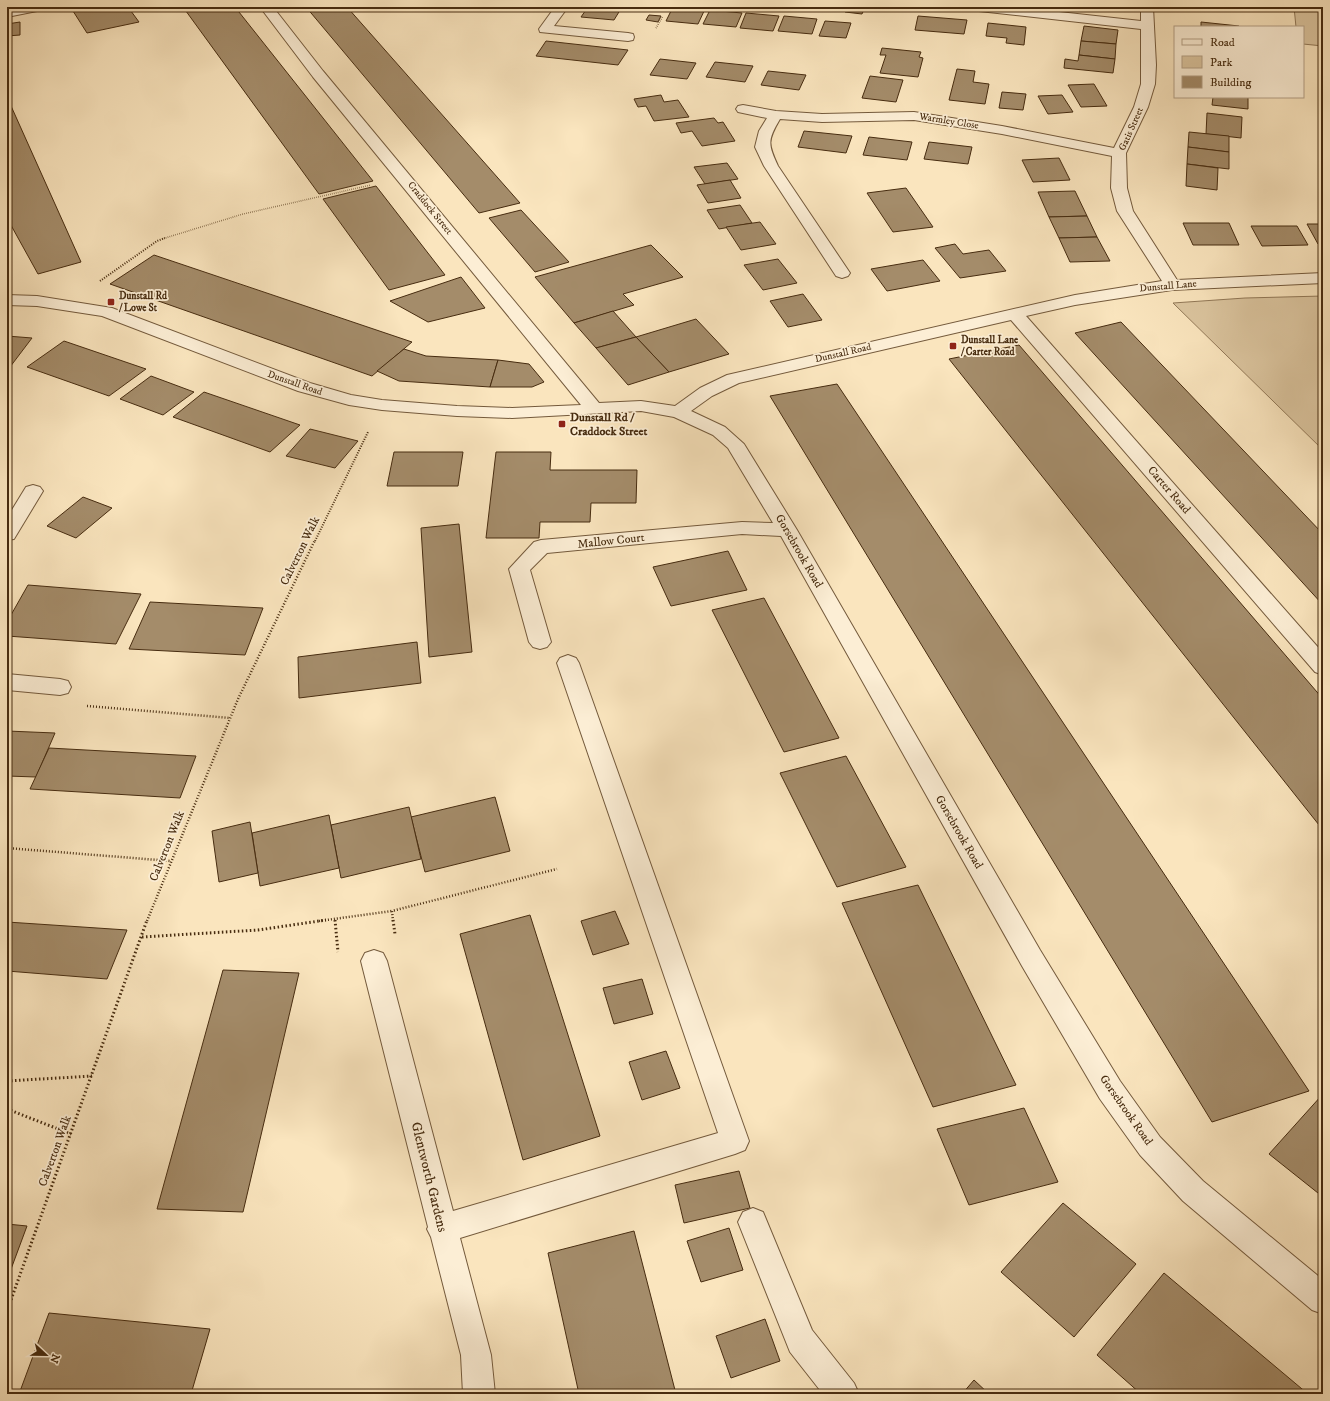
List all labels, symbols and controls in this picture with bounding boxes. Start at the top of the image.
legend [1174,26,1304,98]
text: Road [1210,35,1235,50]
text: Park [1210,55,1232,70]
text: Building [1210,75,1251,90]
street label: Gatis Street [1116,105,1146,153]
street label: Warmley Close [917,110,980,132]
street label: Craddock Street [405,179,455,237]
street label: Dunstall Lane [1139,278,1197,294]
place label: Dunstall Rd / Lowe St [118,290,168,314]
marker: Dunstall Rd / Lowe St [106,297,116,307]
place label: Dunstall Lane / Carter Road [960,334,1019,358]
street label: Dunstall Road [814,341,872,365]
marker: Dunstall Lane / Carter Road [948,341,958,351]
street label: Dunstall Road [266,368,324,398]
place label: Dunstall Rd / Craddock Street [570,410,648,439]
marker: Dunstall Rd / Craddock Street [557,419,567,429]
street label: Carter Road [1144,463,1194,517]
street label: Gorsebrook Road [772,511,826,591]
street label: Calverton Walk [277,514,323,588]
street label: Mallow Court [577,530,645,552]
street label: Gorsebrook Road [932,792,986,872]
street label: Calverton Walk [146,809,188,883]
street label: Gorsebrook Road [1096,1072,1156,1148]
street label: Calverton Walk [35,1113,75,1189]
street label: Glentworth Gardens [407,1120,451,1234]
north arrow [26,1335,66,1375]
text: N [46,1352,63,1365]

